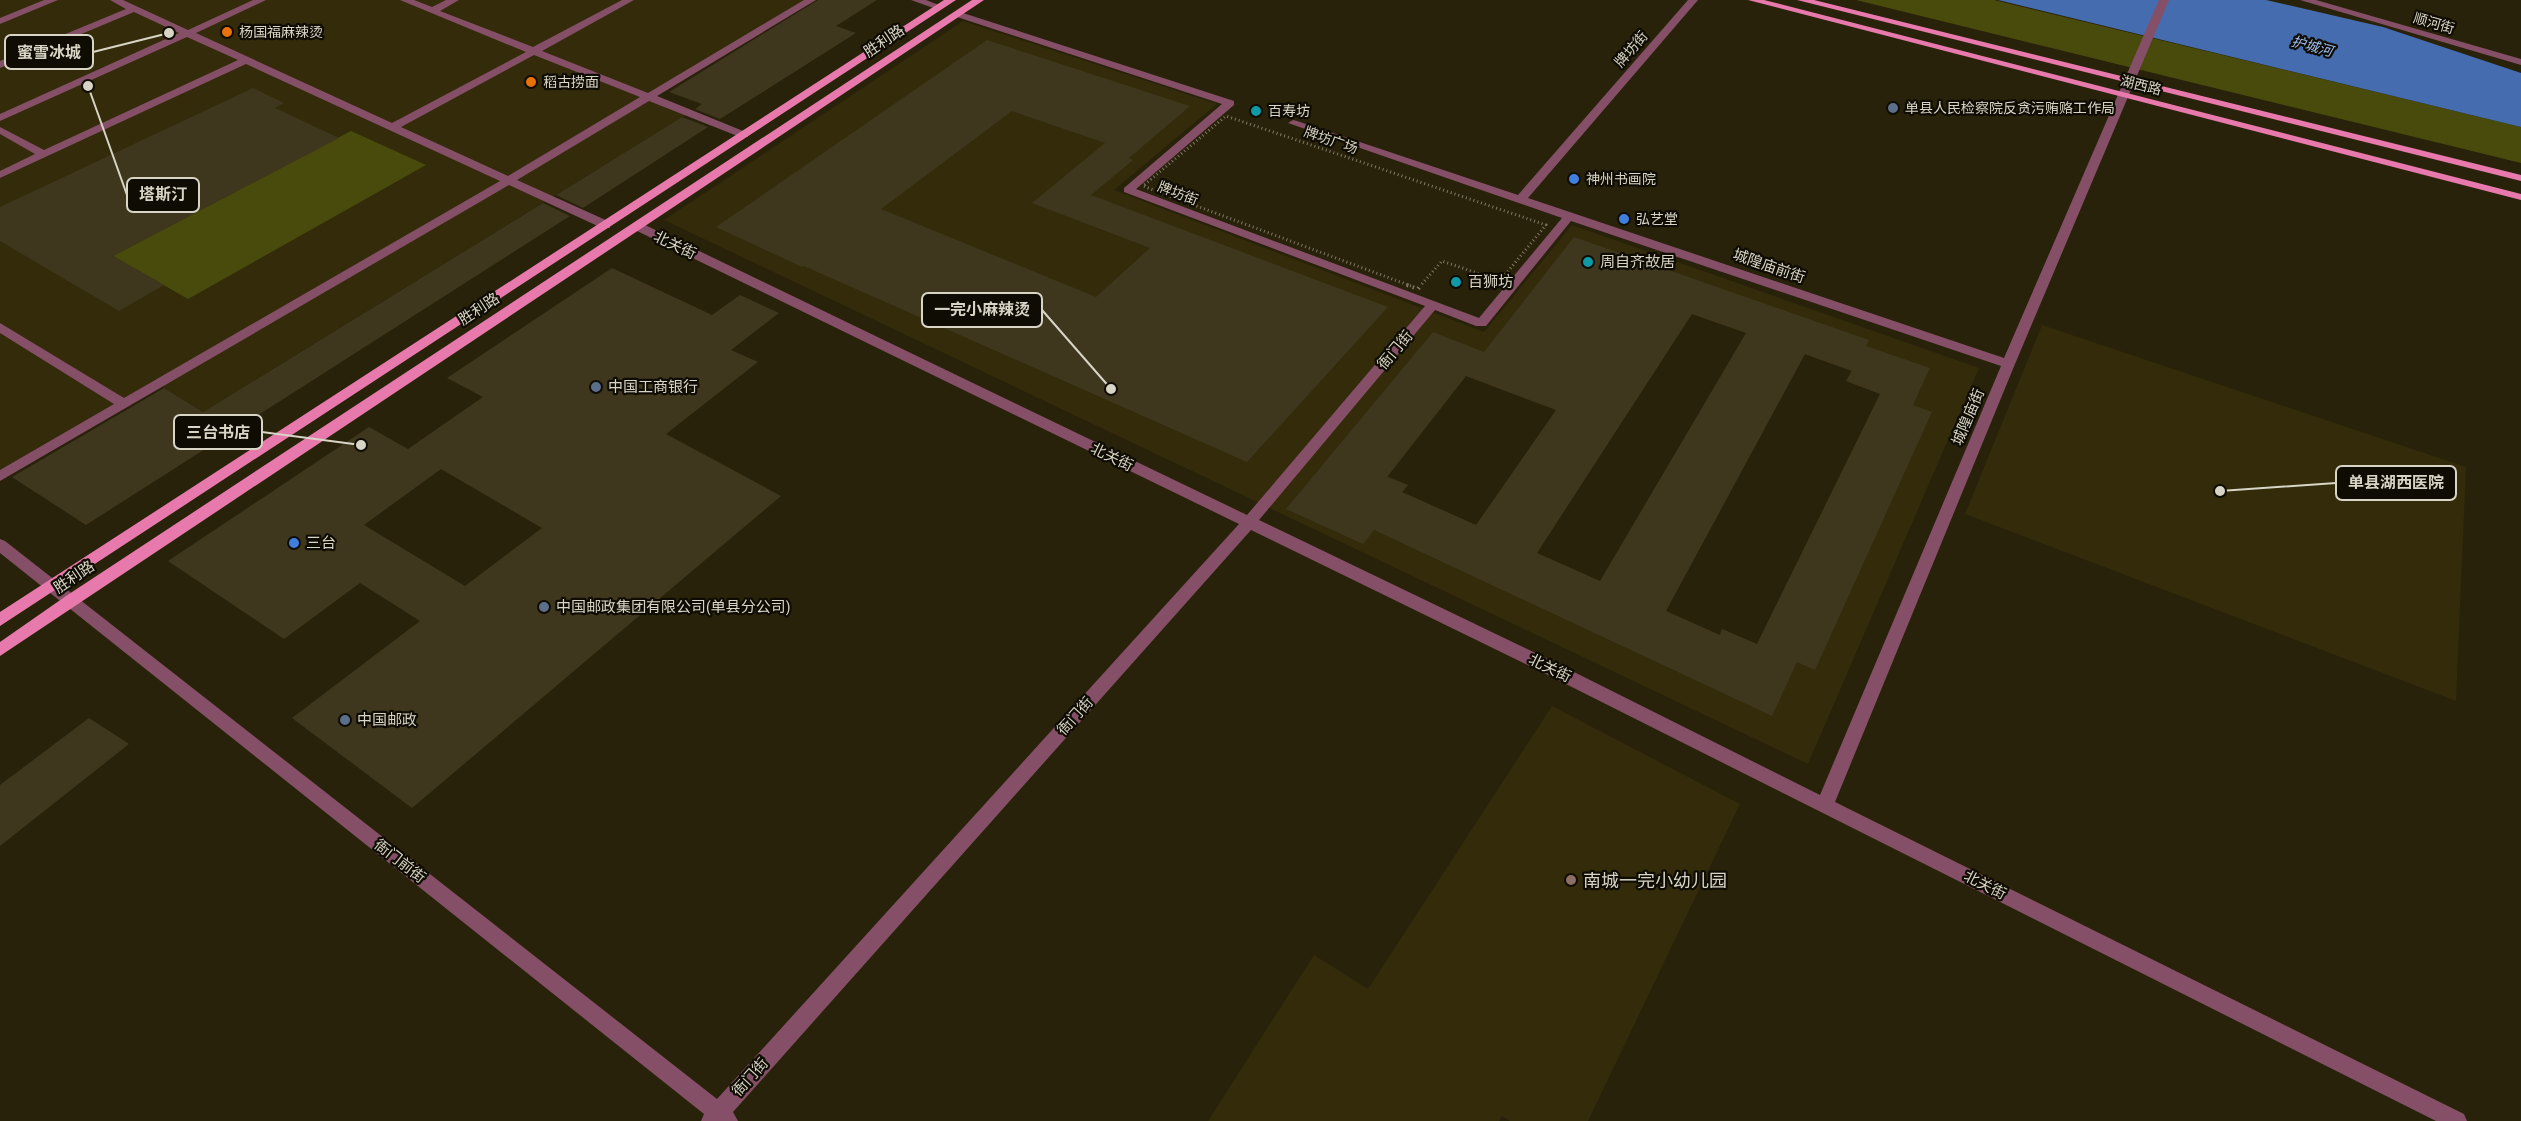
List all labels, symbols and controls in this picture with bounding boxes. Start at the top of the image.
street label: 顺河街 [2412,10,2456,36]
street label: 胜利路 [860,21,908,61]
place label: 杨国福麻辣烫 [239,24,323,40]
marker: 杨国福麻辣烫 [220,25,234,39]
street label: 牌坊街 [1611,28,1651,70]
water label: 护城河 [2290,33,2337,60]
callout: 蜜雪冰城 [5,35,93,69]
text: 蜜雪冰城 [17,43,81,62]
street label: 湖西路 [2119,72,2163,98]
place label: 稻古捞面 [543,74,599,90]
marker: 稻古捞面 [524,75,538,89]
place label: 单县人民检察院反贪污贿赂工作局 [1905,100,2115,116]
marker: 单县人民检察院反贪污贿赂工作局 [1886,101,1900,115]
place label: 百寿坊 [1268,103,1310,119]
marker: 百寿坊 [1249,104,1263,118]
street label: 牌坊广场 [1302,123,1360,157]
place label: 神州书画院 [1586,171,1656,187]
marker: 神州书画院 [1567,172,1581,186]
callout: 塔斯汀 [127,178,199,212]
street label: 牌坊街 [1156,178,1200,208]
text: 塔斯汀 [139,185,187,204]
place label: 弘艺堂 [1636,211,1678,227]
marker: 弘艺堂 [1617,212,1631,226]
street label: 北关街 [651,227,699,263]
street label: 城隍庙前街 [1731,245,1807,287]
place label: 周自齐故居 [1600,253,1675,271]
marker: 周自齐故居 [1581,255,1595,269]
place label: 百狮坊 [1468,273,1513,291]
marker: 百狮坊 [1449,275,1463,289]
street label: 胜利路 [455,289,503,329]
callout: 一完小麻辣烫 [922,293,1042,327]
text: 一完小麻辣烫 [934,300,1030,319]
street label: 衙门街 [1374,327,1416,373]
place label: 中国工商银行 [608,378,698,396]
marker: 中国工商银行 [589,380,603,394]
street label: 城隍庙街 [1948,386,1988,448]
callout: 三台书店 [174,415,262,449]
text: 三台书店 [186,423,250,442]
street label: 北关街 [1088,439,1136,475]
callout: 单县湖西医院 [2336,466,2456,500]
text: 单县湖西医院 [2348,473,2444,492]
place label: 三台 [306,534,336,552]
marker: 三台 [287,536,301,550]
street label: 胜利路 [50,557,98,597]
place label: 中国邮政集团有限公司(单县分公司) [556,598,791,616]
marker: 中国邮政集团有限公司(单县分公司) [537,600,551,614]
street label: 北关街 [1526,650,1574,686]
street label: 衙门街 [1053,693,1097,739]
place label: 中国邮政 [357,711,417,729]
marker: 中国邮政 [338,713,352,727]
street label: 衙门前街 [371,835,429,887]
street label: 北关街 [1961,867,2009,903]
place label: 南城一完小幼儿园 [1583,870,1727,891]
marker: 南城一完小幼儿园 [1564,873,1578,887]
street label: 衙门街 [728,1054,772,1100]

